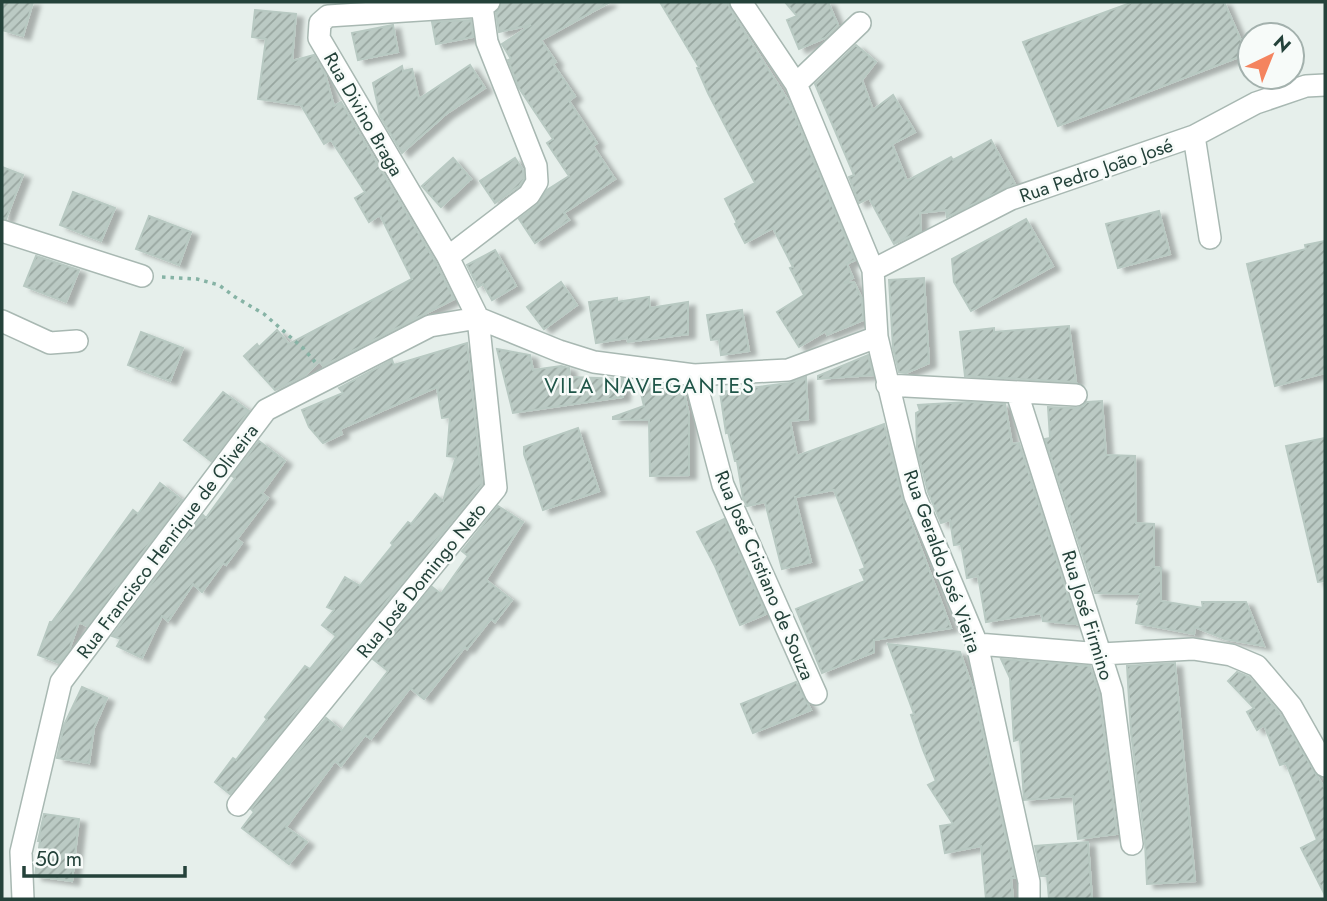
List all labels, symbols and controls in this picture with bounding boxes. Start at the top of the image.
north arrow [1236,21,1306,91]
text: N [1268,29,1297,59]
street label: Rua Divino Braga [317,47,410,181]
street label: Rua Pedro João José [1016,131,1177,209]
district label: VILA NAVEGANTES [544,371,756,401]
street label: Rua Francisco Henrique de Oliveira [70,418,265,664]
street label: Rua José Cristiano de Souza [708,466,821,684]
street label: Rua Geraldo José Vieira [897,466,988,656]
street label: Rua José Domingo Neto [350,497,493,664]
street label: Rua José Firmino [1055,547,1120,683]
scale bar [24,834,186,878]
text: 50 m [35,844,82,874]

